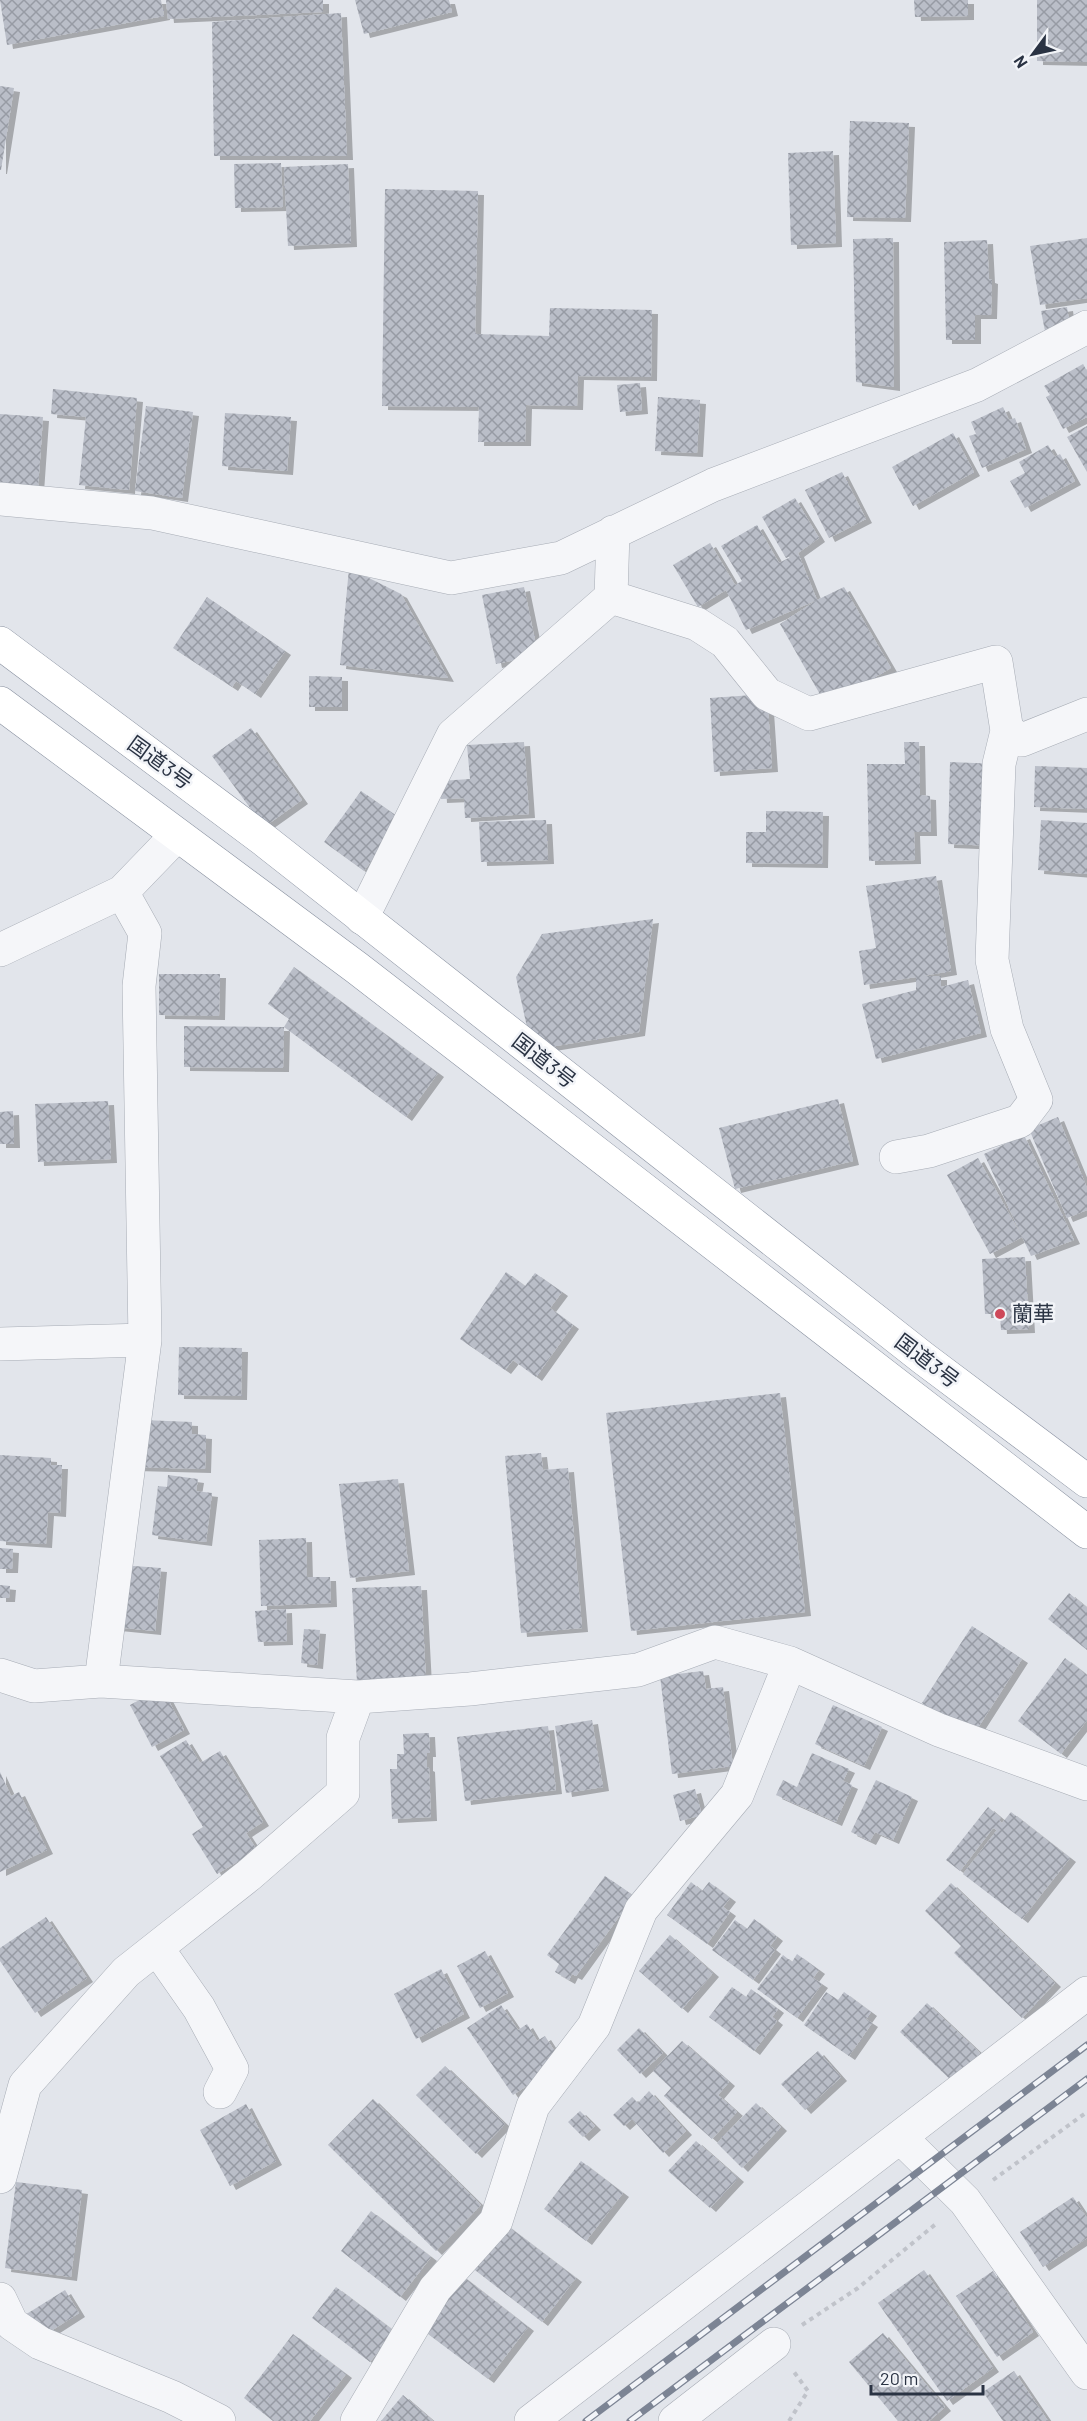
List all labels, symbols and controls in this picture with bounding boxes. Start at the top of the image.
north arrow [1003,24,1063,84]
text: N [1009,53,1031,72]
street label: 国道3号 [124,730,198,794]
street label: 国道3号 [508,1027,582,1092]
place label: 蘭華 [1012,1300,1054,1325]
marker: 蘭華 [993,1307,1007,1321]
street label: 国道3号 [891,1328,965,1392]
scale bar [871,2358,984,2396]
text: 20 m [880,2367,918,2389]

